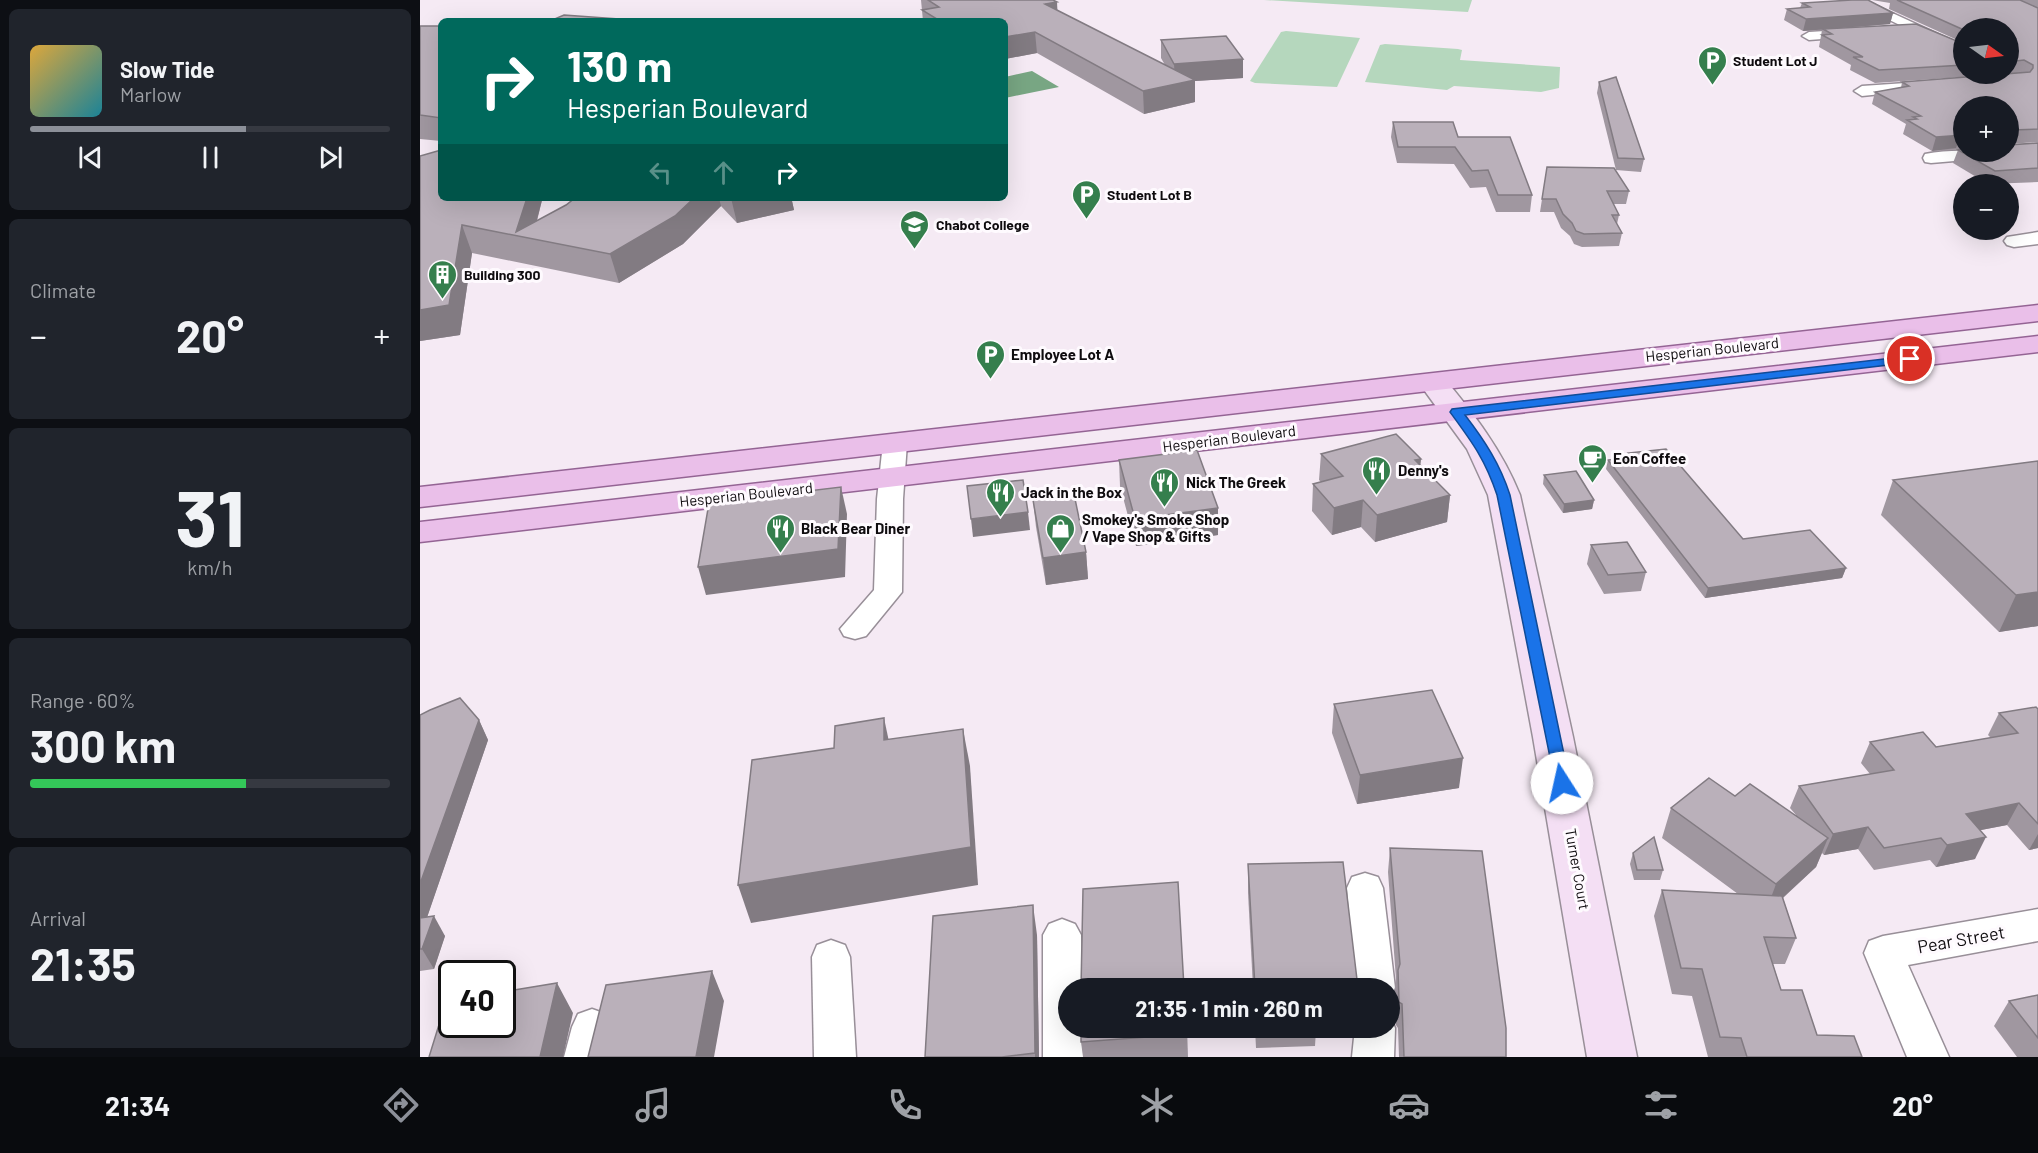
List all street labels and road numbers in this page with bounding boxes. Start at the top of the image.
street label: Hesperian Boulevard [1644,333,1780,365]
street label: Hesperian Boulevard [1161,421,1297,455]
street label: Hesperian Boulevard [678,478,814,510]
street label: Turner Court [1562,827,1594,911]
street label: Pear Street [1916,920,2006,958]

